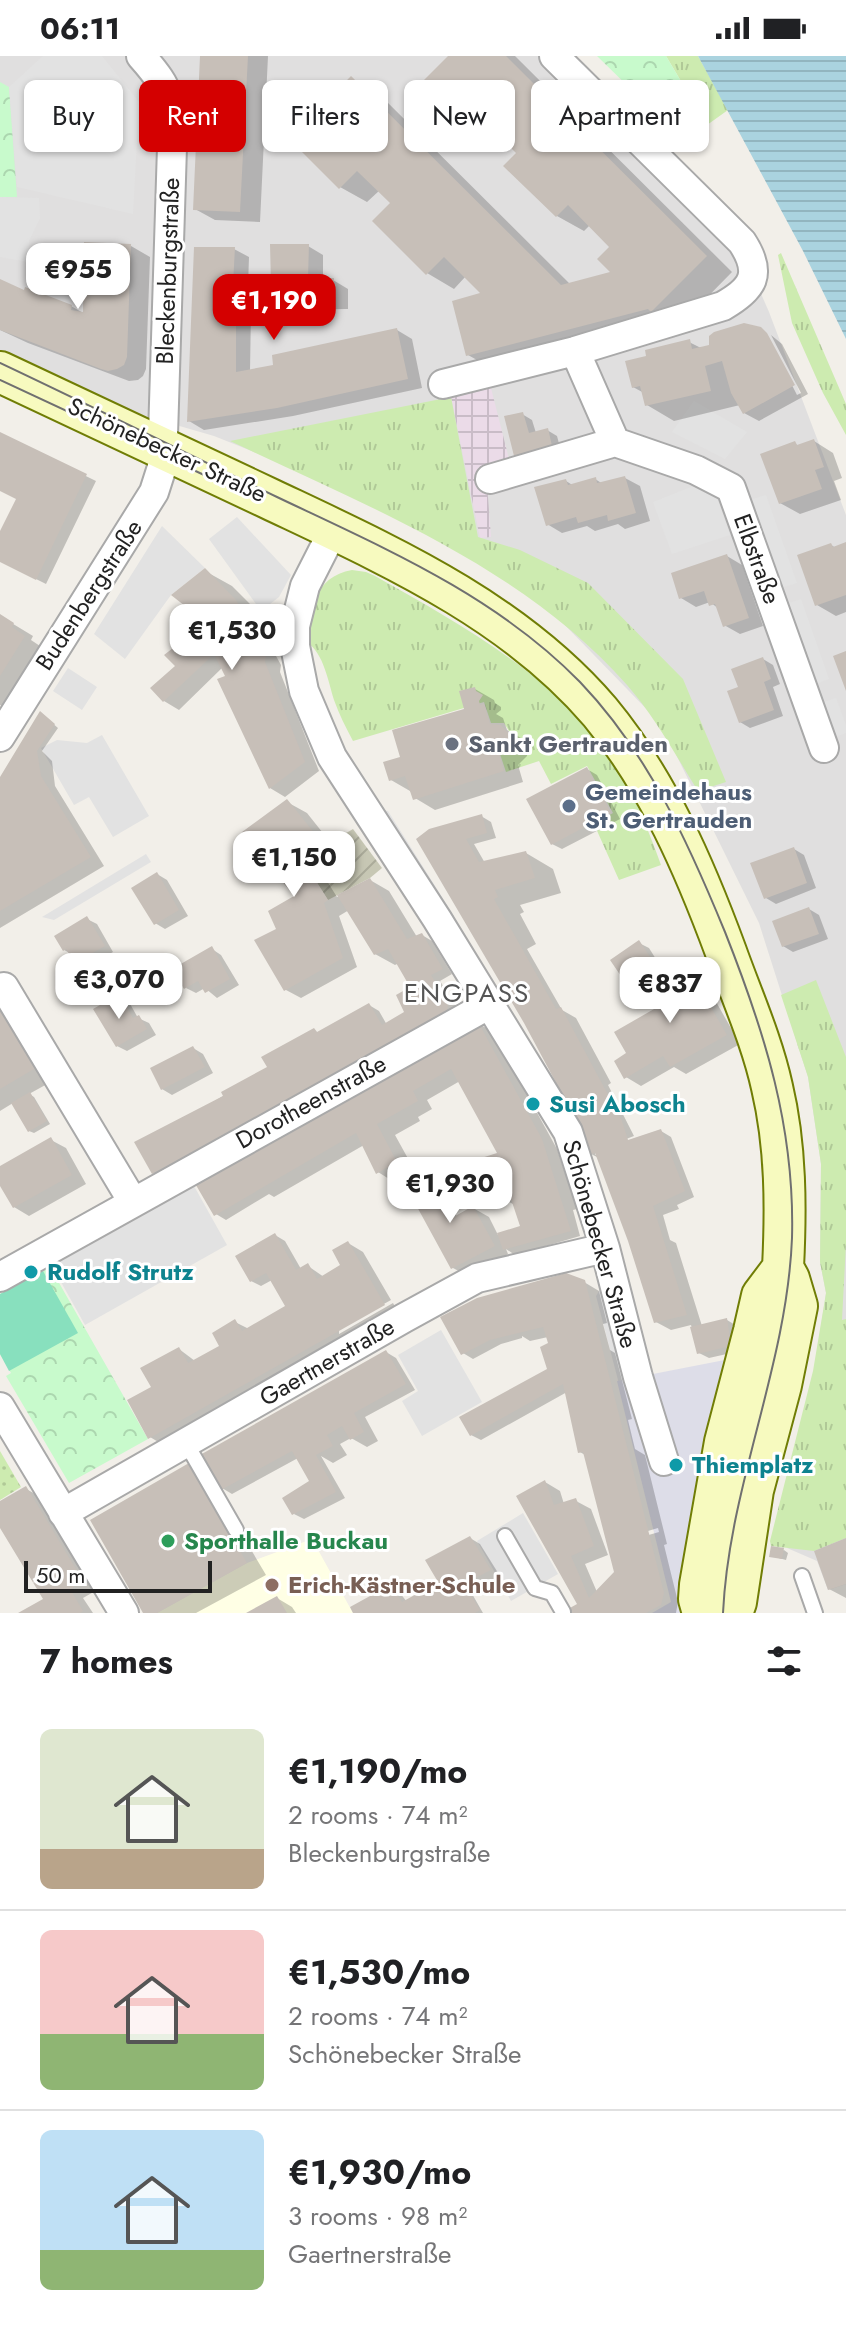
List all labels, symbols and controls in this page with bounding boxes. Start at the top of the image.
text: 06:11 [40,7,120,50]
chip: Buy [24,80,123,152]
chip: Rent [139,80,246,152]
chip: Filters [262,80,388,152]
chip: New [404,80,515,152]
chip: Apartment [531,80,709,152]
street label: Bleckenburgstraße [147,177,188,365]
pin: €955 [31,243,125,311]
text: €955 [44,250,112,288]
pin: €1,190 [209,274,339,342]
text: €1,190 [231,281,317,319]
street label: Schönebecker Straße [62,388,272,511]
street label: Elbstraße [725,509,790,609]
street label: Budenbergstraße [27,513,150,677]
pin: €1,530 [167,604,297,672]
text: €1,530 [188,611,276,649]
place label: Sankt Gertrauden [468,726,668,761]
marker: Sankt Gertrauden [443,735,461,753]
place label: Gemeindehaus St. Gertrauden [585,774,752,837]
marker: Gemeindehaus St. Gertrauden [560,797,578,815]
pin: €1,150 [229,831,359,899]
text: €1,150 [251,838,337,876]
pin: €3,070 [54,953,184,1021]
pin: €837 [623,957,717,1025]
text: €3,070 [73,960,165,998]
text: €837 [638,964,702,1002]
district label: ENGPASS [404,974,530,1012]
street label: Dorotheenstraße [229,1046,392,1157]
place label: Susi Abosch [549,1086,686,1121]
marker: Susi Abosch [524,1095,542,1113]
street label: Schönebecker Straße [554,1136,647,1352]
pin: €1,930 [385,1157,515,1225]
text: €1,930 [405,1164,495,1202]
place label: Rudolf Strutz [47,1254,194,1289]
marker: Rudolf Strutz [22,1263,40,1281]
street label: Gaertnerstraße [253,1309,401,1414]
place label: Thiemplatz [692,1447,814,1482]
marker: Thiemplatz [667,1456,685,1474]
place label: Sporthalle Buckau [184,1523,388,1558]
marker: Sporthalle Buckau [159,1532,177,1550]
scale bar [24,1557,212,1593]
text: 50 m [36,1559,85,1591]
place label: Erich-Kästner-Schule [288,1567,516,1602]
marker: Erich-Kästner-Schule [263,1576,281,1594]
text: 7 homes [40,1637,173,1686]
icon: filters [762,1639,806,1683]
text: €1,190/mo [288,1747,467,1796]
icon: home [104,1761,200,1857]
text: 2 rooms · 74 m² [288,1796,468,1834]
text: Bleckenburgstraße [288,1834,490,1872]
text: €1,530/mo [288,1948,470,1997]
icon: home [104,1962,200,2058]
text: 2 rooms · 74 m² [288,1997,468,2035]
text: Schönebecker Straße [288,2035,521,2073]
text: €1,930/mo [288,2148,471,2197]
icon: home [104,2162,200,2258]
text: 3 rooms · 98 m² [288,2197,467,2235]
text: Gaertnerstraße [288,2235,451,2273]

